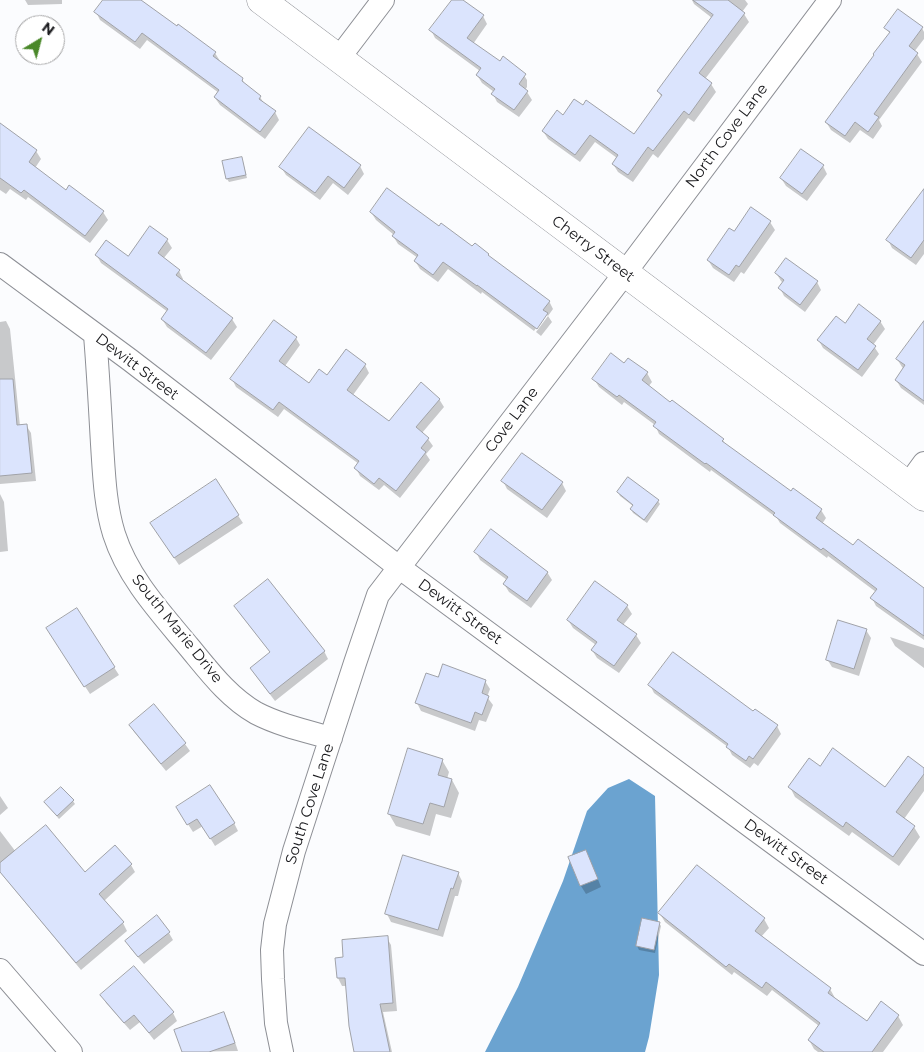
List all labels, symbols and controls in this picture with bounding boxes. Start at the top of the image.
north arrow [15,15,65,65]
text: N [38,18,58,39]
street label: North Cove Lane [682,81,772,191]
street label: Cherry Street [548,212,638,286]
street label: Dewitt Street [92,330,182,404]
street label: Cove Lane [482,384,542,456]
street label: South Marie Drive [128,571,226,687]
street label: Dewitt Street [414,575,506,649]
street label: South Cove Lane [282,741,338,867]
street label: Dewitt Street [740,815,832,889]

